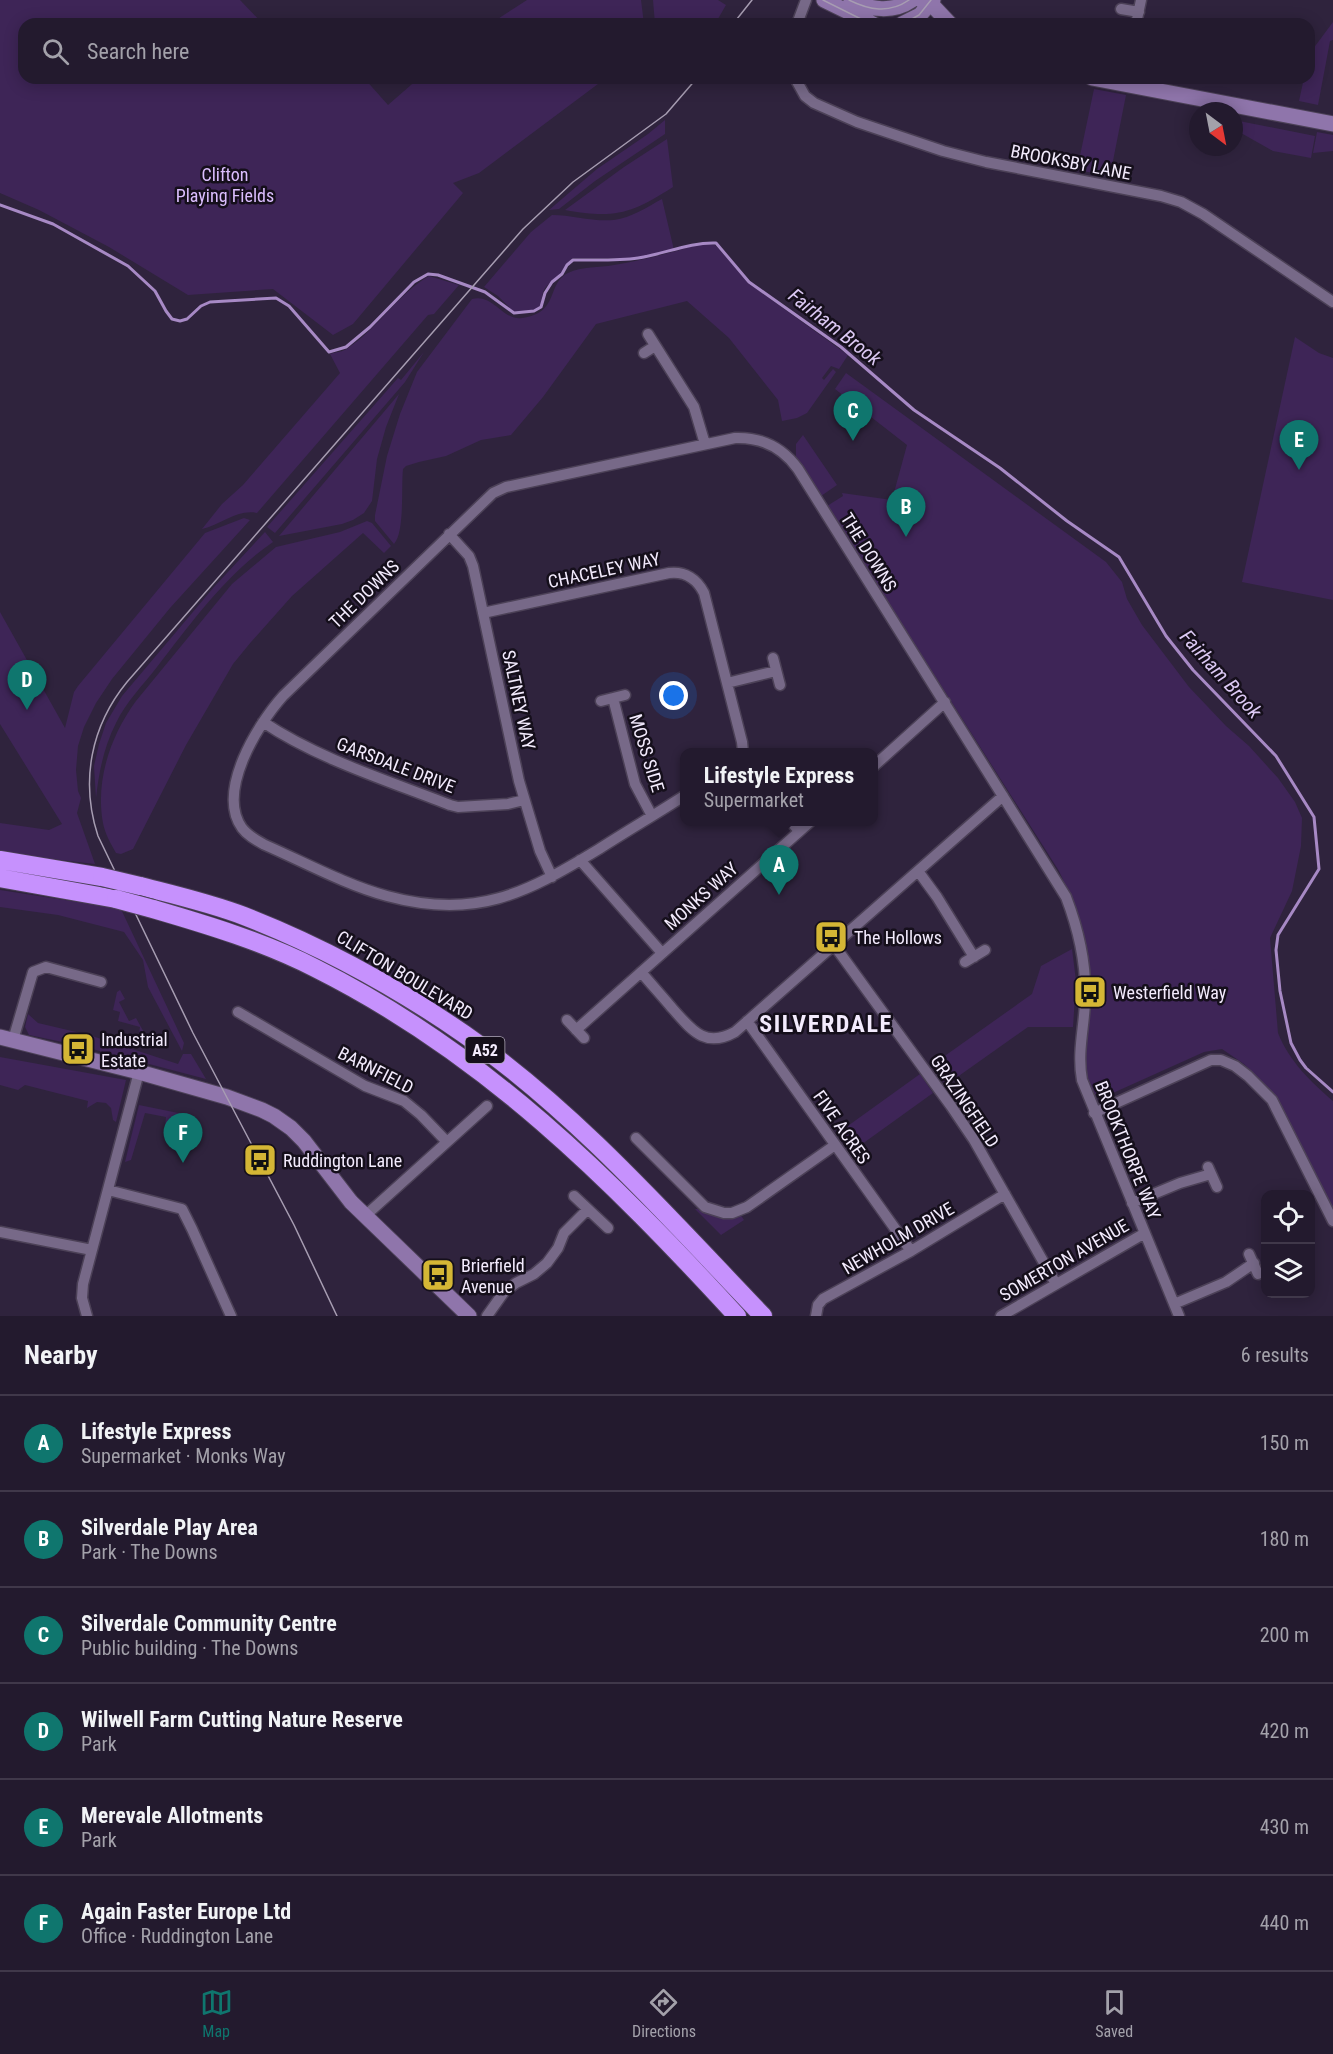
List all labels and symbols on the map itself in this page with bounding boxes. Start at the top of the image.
north arrow [1189,102,1243,156]
street label: BROOKSBY LANE [1009,140,1133,184]
park label: Clifton Playing Fields [176,164,274,206]
water label: Fairham Brook [784,283,887,371]
pin: C [834,392,872,441]
pin: E [1280,420,1318,470]
pin: B [886,488,926,537]
street label: THE DOWNS [837,509,901,595]
street label: CHACELEY WAY [546,548,663,592]
street label: THE DOWNS [325,556,403,632]
water label: Fairham Brook [1175,625,1268,724]
street label: SALTNEY WAY [498,648,540,752]
pin: D [8,660,46,710]
your location [659,681,688,710]
street label: MOSS SIDE [625,712,669,794]
street label: GARSDALE DRIVE [334,733,458,797]
pin: A [760,846,798,895]
street label: MONKS WAY [660,857,742,934]
bus stop icon: The Hollows [813,919,849,955]
street label: CLIFTON BOULEVARD [333,926,477,1024]
place label: The Hollows [854,927,942,948]
bus stop icon: Westerfield Way [1072,974,1108,1010]
place label: Westerfield Way [1113,982,1227,1003]
district label: SILVERDALE [759,1010,893,1038]
place label: Industrial Estate [101,1029,168,1071]
bus stop icon: Industrial Estate [60,1031,96,1067]
road number: A52 [466,1037,504,1063]
street label: BARNFIELD [335,1042,417,1098]
street label: GRAZINGFIELD [926,1051,1004,1151]
street label: BROOKTHORPE WAY [1091,1078,1165,1223]
street label: FIVE ACRES [809,1086,875,1168]
pin: F [164,1114,202,1163]
bus stop icon: Ruddington Lane [242,1142,278,1178]
place label: Ruddington Lane [283,1150,402,1171]
street label: NEWHOLM DRIVE [838,1198,958,1278]
street label: SOMERTON AVENUE [996,1214,1132,1306]
place label: Brierfield Avenue [461,1255,525,1297]
bus stop icon: Brierfield Avenue [420,1257,456,1293]

